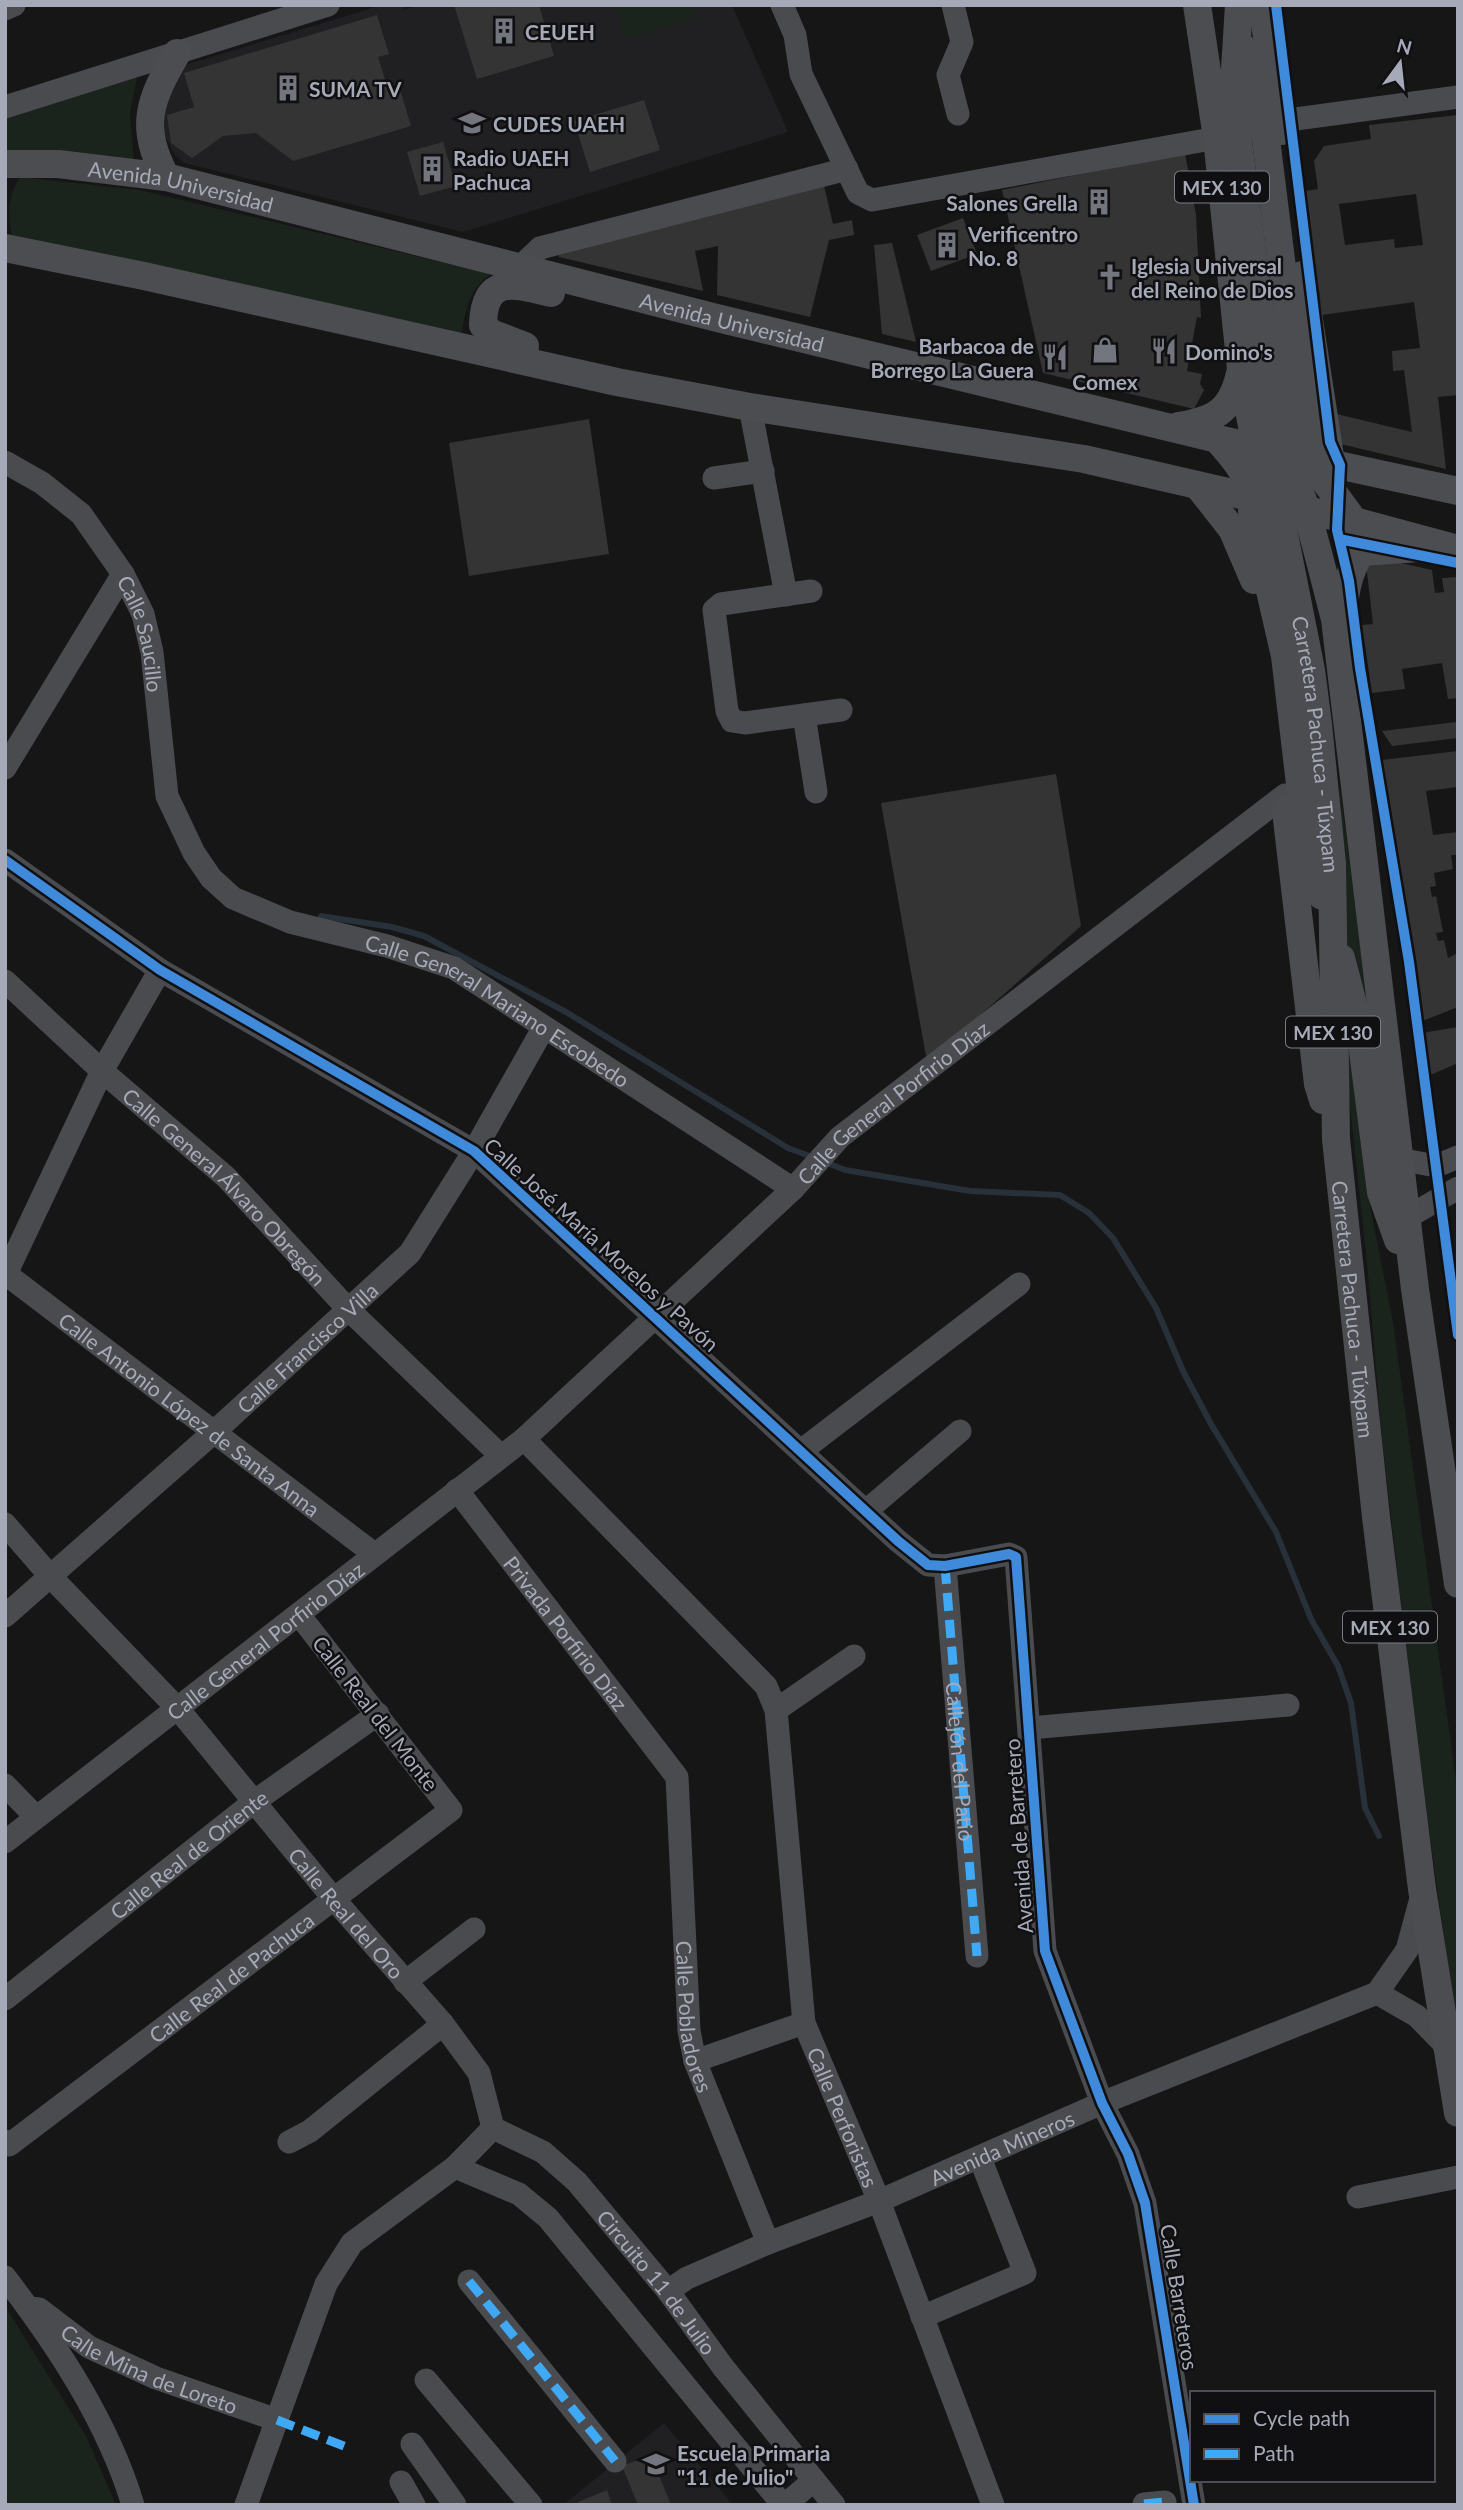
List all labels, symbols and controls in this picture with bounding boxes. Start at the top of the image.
building icon: CEUEH [489,16,519,46]
place label: CEUEH [525,19,595,44]
north arrow [1365,28,1435,98]
text: N [1394,33,1415,59]
building icon: SUMA TV [273,73,303,103]
place label: SUMA TV [309,76,402,101]
school or university icon: CUDES UAEH [457,108,487,138]
place label: CUDES UAEH [493,111,625,136]
place label: Radio UAEH Pachuca [453,145,569,194]
building icon: Radio UAEH Pachuca [417,154,447,184]
street label: Avenida Universidad [87,155,276,217]
road number: MEX 130 [1175,172,1269,202]
building icon: Salones Grella [1084,187,1114,217]
place label: Salones Grella [946,190,1078,215]
place label: Verificentro No. 8 [967,221,1078,270]
building icon: Verificentro No. 8 [932,230,962,260]
place label: Iglesia Universal del Reino de Dios [1131,253,1293,302]
church icon: Iglesia Universal del Reino de Dios [1095,262,1125,292]
street label: Avenida Universidad [638,286,827,356]
place label: Barbacoa de Borrego La Guera [870,333,1034,382]
shop icon: Comex [1090,335,1120,365]
restaurant icon: Domino's [1149,336,1179,366]
place label: Domino's [1185,339,1273,364]
restaurant icon: Barbacoa de Borrego La Guera [1040,342,1070,372]
place label: Comex [1072,369,1138,394]
street label: Calle Saucillo [113,571,169,693]
street label: Carretera Pachuca - Túxpam [1288,614,1345,874]
street label: Calle General Mariano Escobedo [363,929,635,1092]
street label: Calle General Porfirio Díaz [791,1015,993,1189]
road number: MEX 130 [1286,1016,1380,1048]
street label: Calle General Álvaro Obregón [118,1082,332,1290]
street label: Calle José María Morelos y Pavón [480,1132,724,1356]
street label: Carretera Pachuca - Túxpam [1328,1179,1380,1439]
street label: Calle Francisco Villa [231,1277,382,1418]
street label: Calle Antonio López de Santa Anna [54,1307,325,1521]
street label: Privada Porfirio Díaz [499,1551,634,1715]
street label: Calle General Porfirio Díaz [161,1556,368,1725]
road number: MEX 130 [1343,1611,1437,1642]
street label: Calle Real del Monte [308,1631,444,1795]
street label: Callejón del Patio [942,1680,980,1842]
street label: Avenida de Barretero [999,1738,1037,1934]
street label: Calle Real de Oriente [105,1784,272,1924]
street label: Calle Real del Oro [284,1842,410,1983]
street label: Calle Real de Pachuca [144,1906,318,2047]
street label: Calle Pobladores [672,1940,719,2095]
street label: Calle Perforistas [803,2043,884,2191]
street label: Avenida Mineros [926,2104,1078,2190]
street label: Circuito 11 de Julio [593,2204,722,2359]
street label: Calle Barreteros [1156,2222,1204,2372]
street label: Calle Mina de Loreto [57,2318,241,2418]
legend [1190,2391,1435,2482]
text: Cycle path [1253,2405,1350,2430]
place label: Escuela Primaria "11 de Julio" [677,2440,830,2489]
text: Path [1253,2440,1295,2465]
school or university icon: Escuela Primaria "11 de Julio" [641,2449,671,2479]

